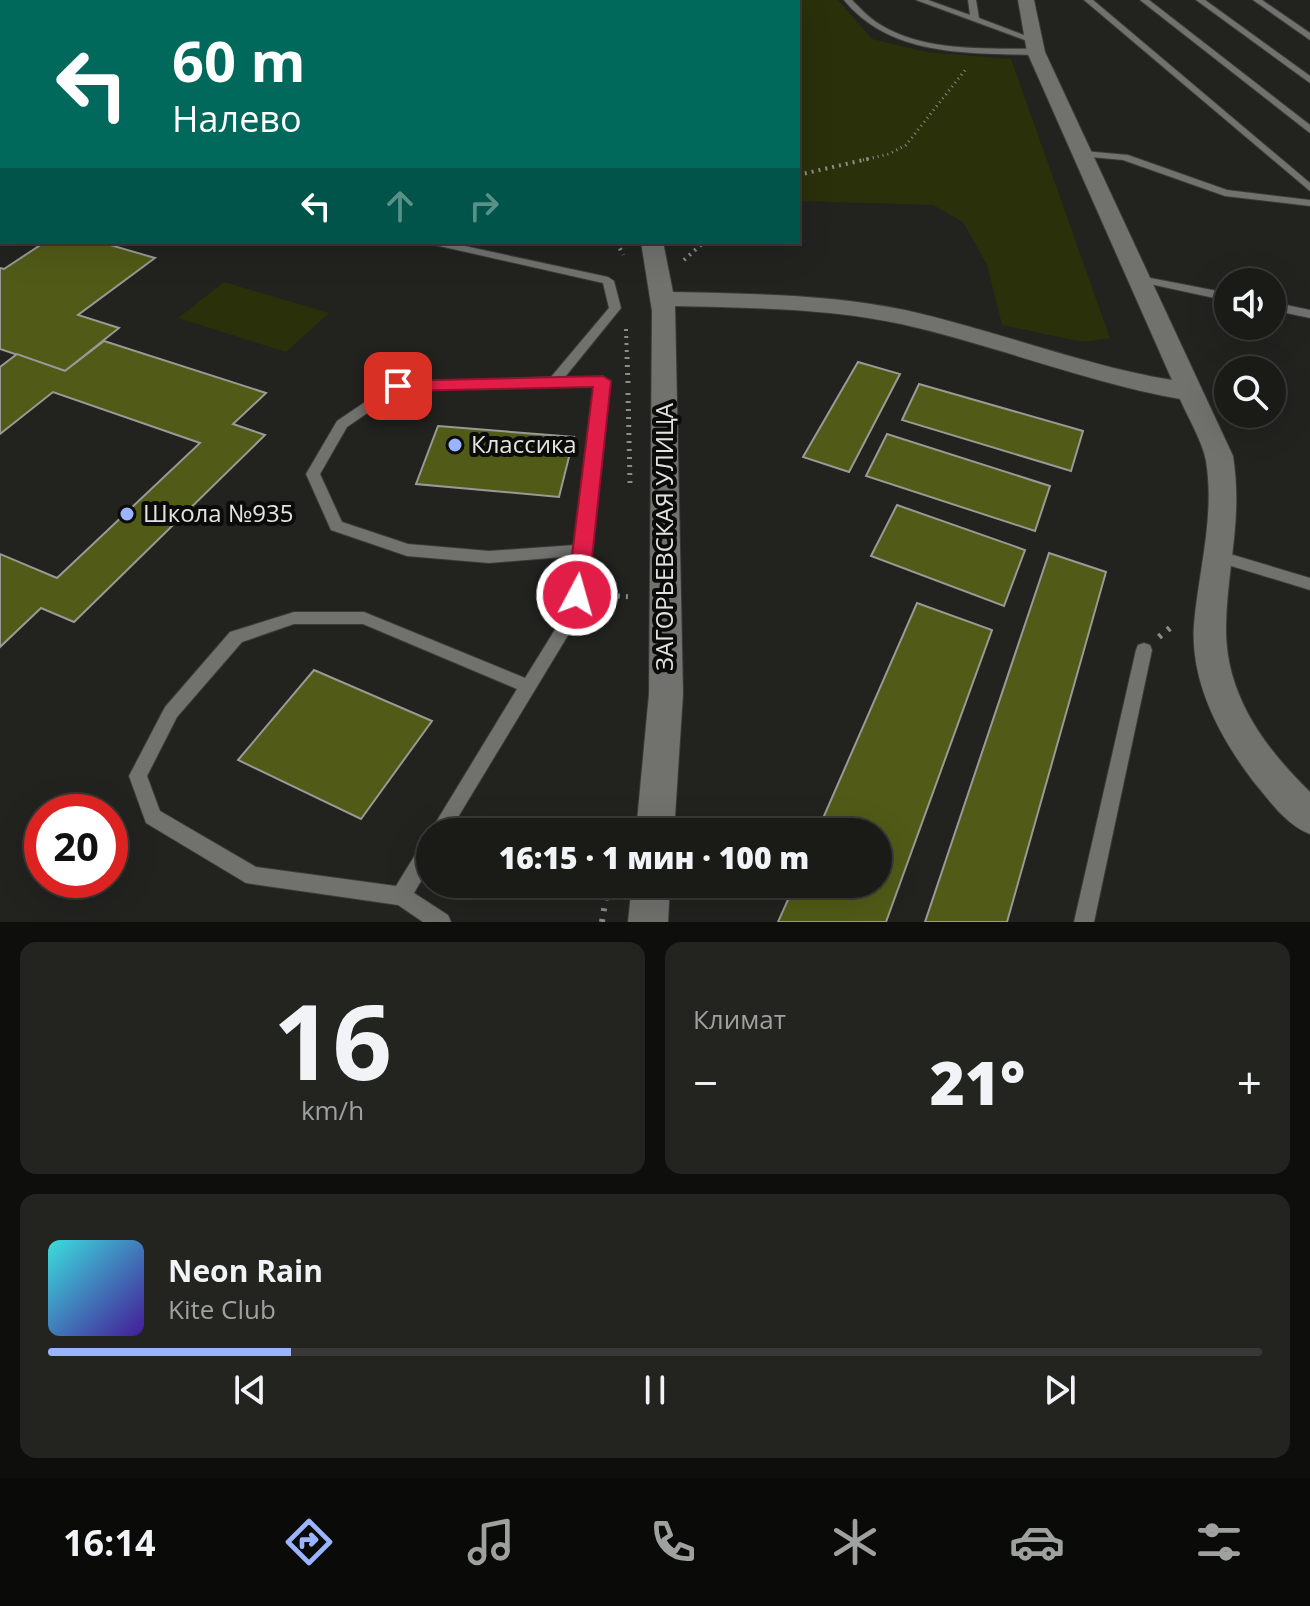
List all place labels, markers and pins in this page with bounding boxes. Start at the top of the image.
pin [364,352,432,420]
place label: Классика [471,427,577,460]
marker: Классика [446,436,464,454]
place label: Школа №935 [143,496,294,529]
marker: Школа №935 [118,505,136,523]

